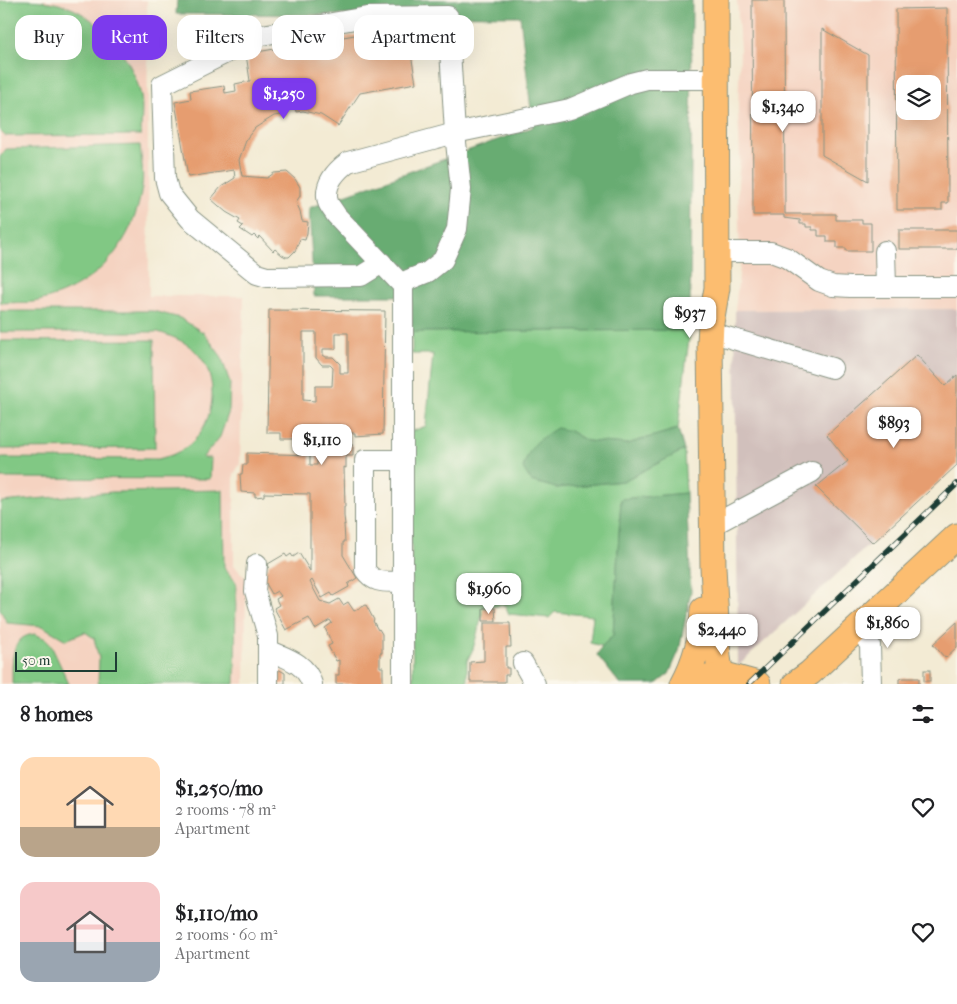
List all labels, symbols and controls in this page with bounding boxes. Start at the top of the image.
chip: Buy [15,15,82,60]
chip: Rent [92,15,167,60]
chip: Filters [177,15,262,60]
chip: New [272,15,344,60]
chip: Apartment [354,15,474,60]
map controls [896,75,941,120]
button: layers [896,75,941,120]
pin: $1,250 [243,78,325,120]
text: $1,250 [263,84,305,103]
pin: $1,340 [742,90,824,133]
text: $1,340 [762,97,804,116]
pin: $937 [660,296,720,339]
text: $937 [674,303,706,322]
pin: $893 [864,406,924,449]
text: $893 [878,413,910,432]
pin: $1,110 [281,424,363,466]
text: $1,110 [303,430,341,449]
pin: $1,960 [448,572,530,615]
text: $1,960 [467,579,511,598]
pin: $1,860 [847,606,929,649]
text: $1,860 [866,613,910,632]
pin: $2,440 [681,614,763,656]
text: $2,440 [698,620,746,639]
scale bar [15,649,118,672]
text: 50 m [22,652,50,669]
icon: filters [909,700,937,728]
text: 8 homes [20,702,93,726]
text: $1,250/mo [175,776,263,800]
icon: home [60,777,120,837]
icon: heart [909,793,937,821]
text: 2 rooms · 78 m² [175,800,276,819]
text: Apartment [175,819,250,838]
text: $1,110/mo [175,901,258,925]
icon: home [60,902,120,962]
icon: heart [909,918,937,946]
text: 2 rooms · 60 m² [175,925,278,944]
text: Apartment [175,944,250,963]

